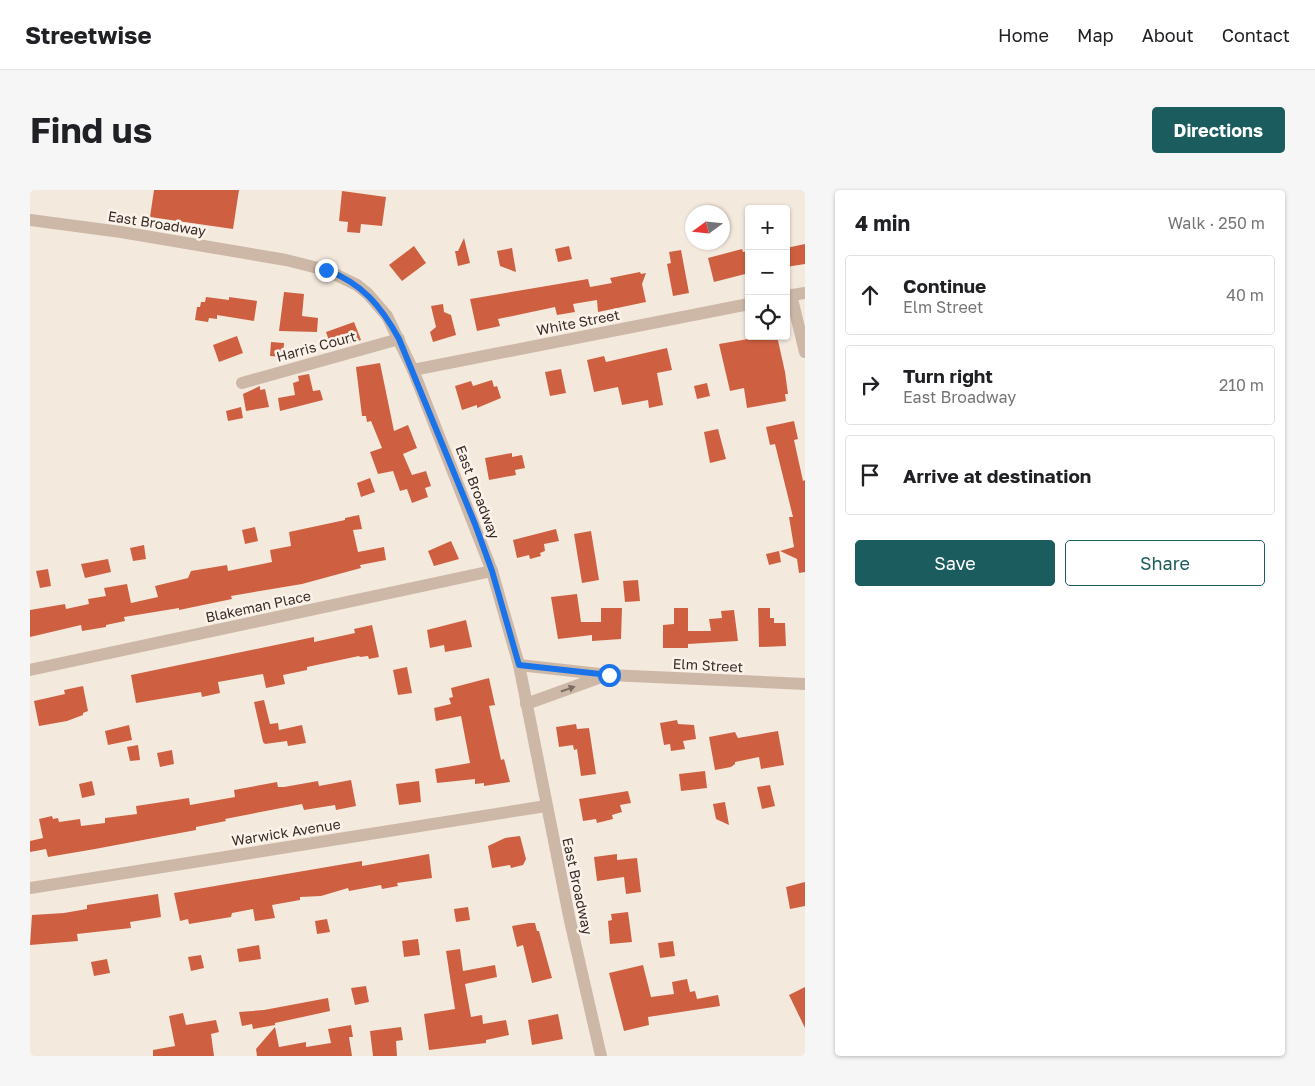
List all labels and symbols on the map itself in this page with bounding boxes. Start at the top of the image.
north arrow [685,205,730,250]
street label: East Broadway [107,207,207,239]
route end [315,259,338,282]
street label: White Street [535,306,621,338]
street label: Harris Court [274,327,358,365]
street label: East Broadway [452,443,504,541]
street label: Blakeman Place [204,587,312,625]
street label: Elm Street [672,655,744,675]
route start [598,664,621,687]
one-way arrow [561,685,576,693]
street label: Warwick Avenue [230,815,342,849]
street label: East Broadway [559,836,597,936]

